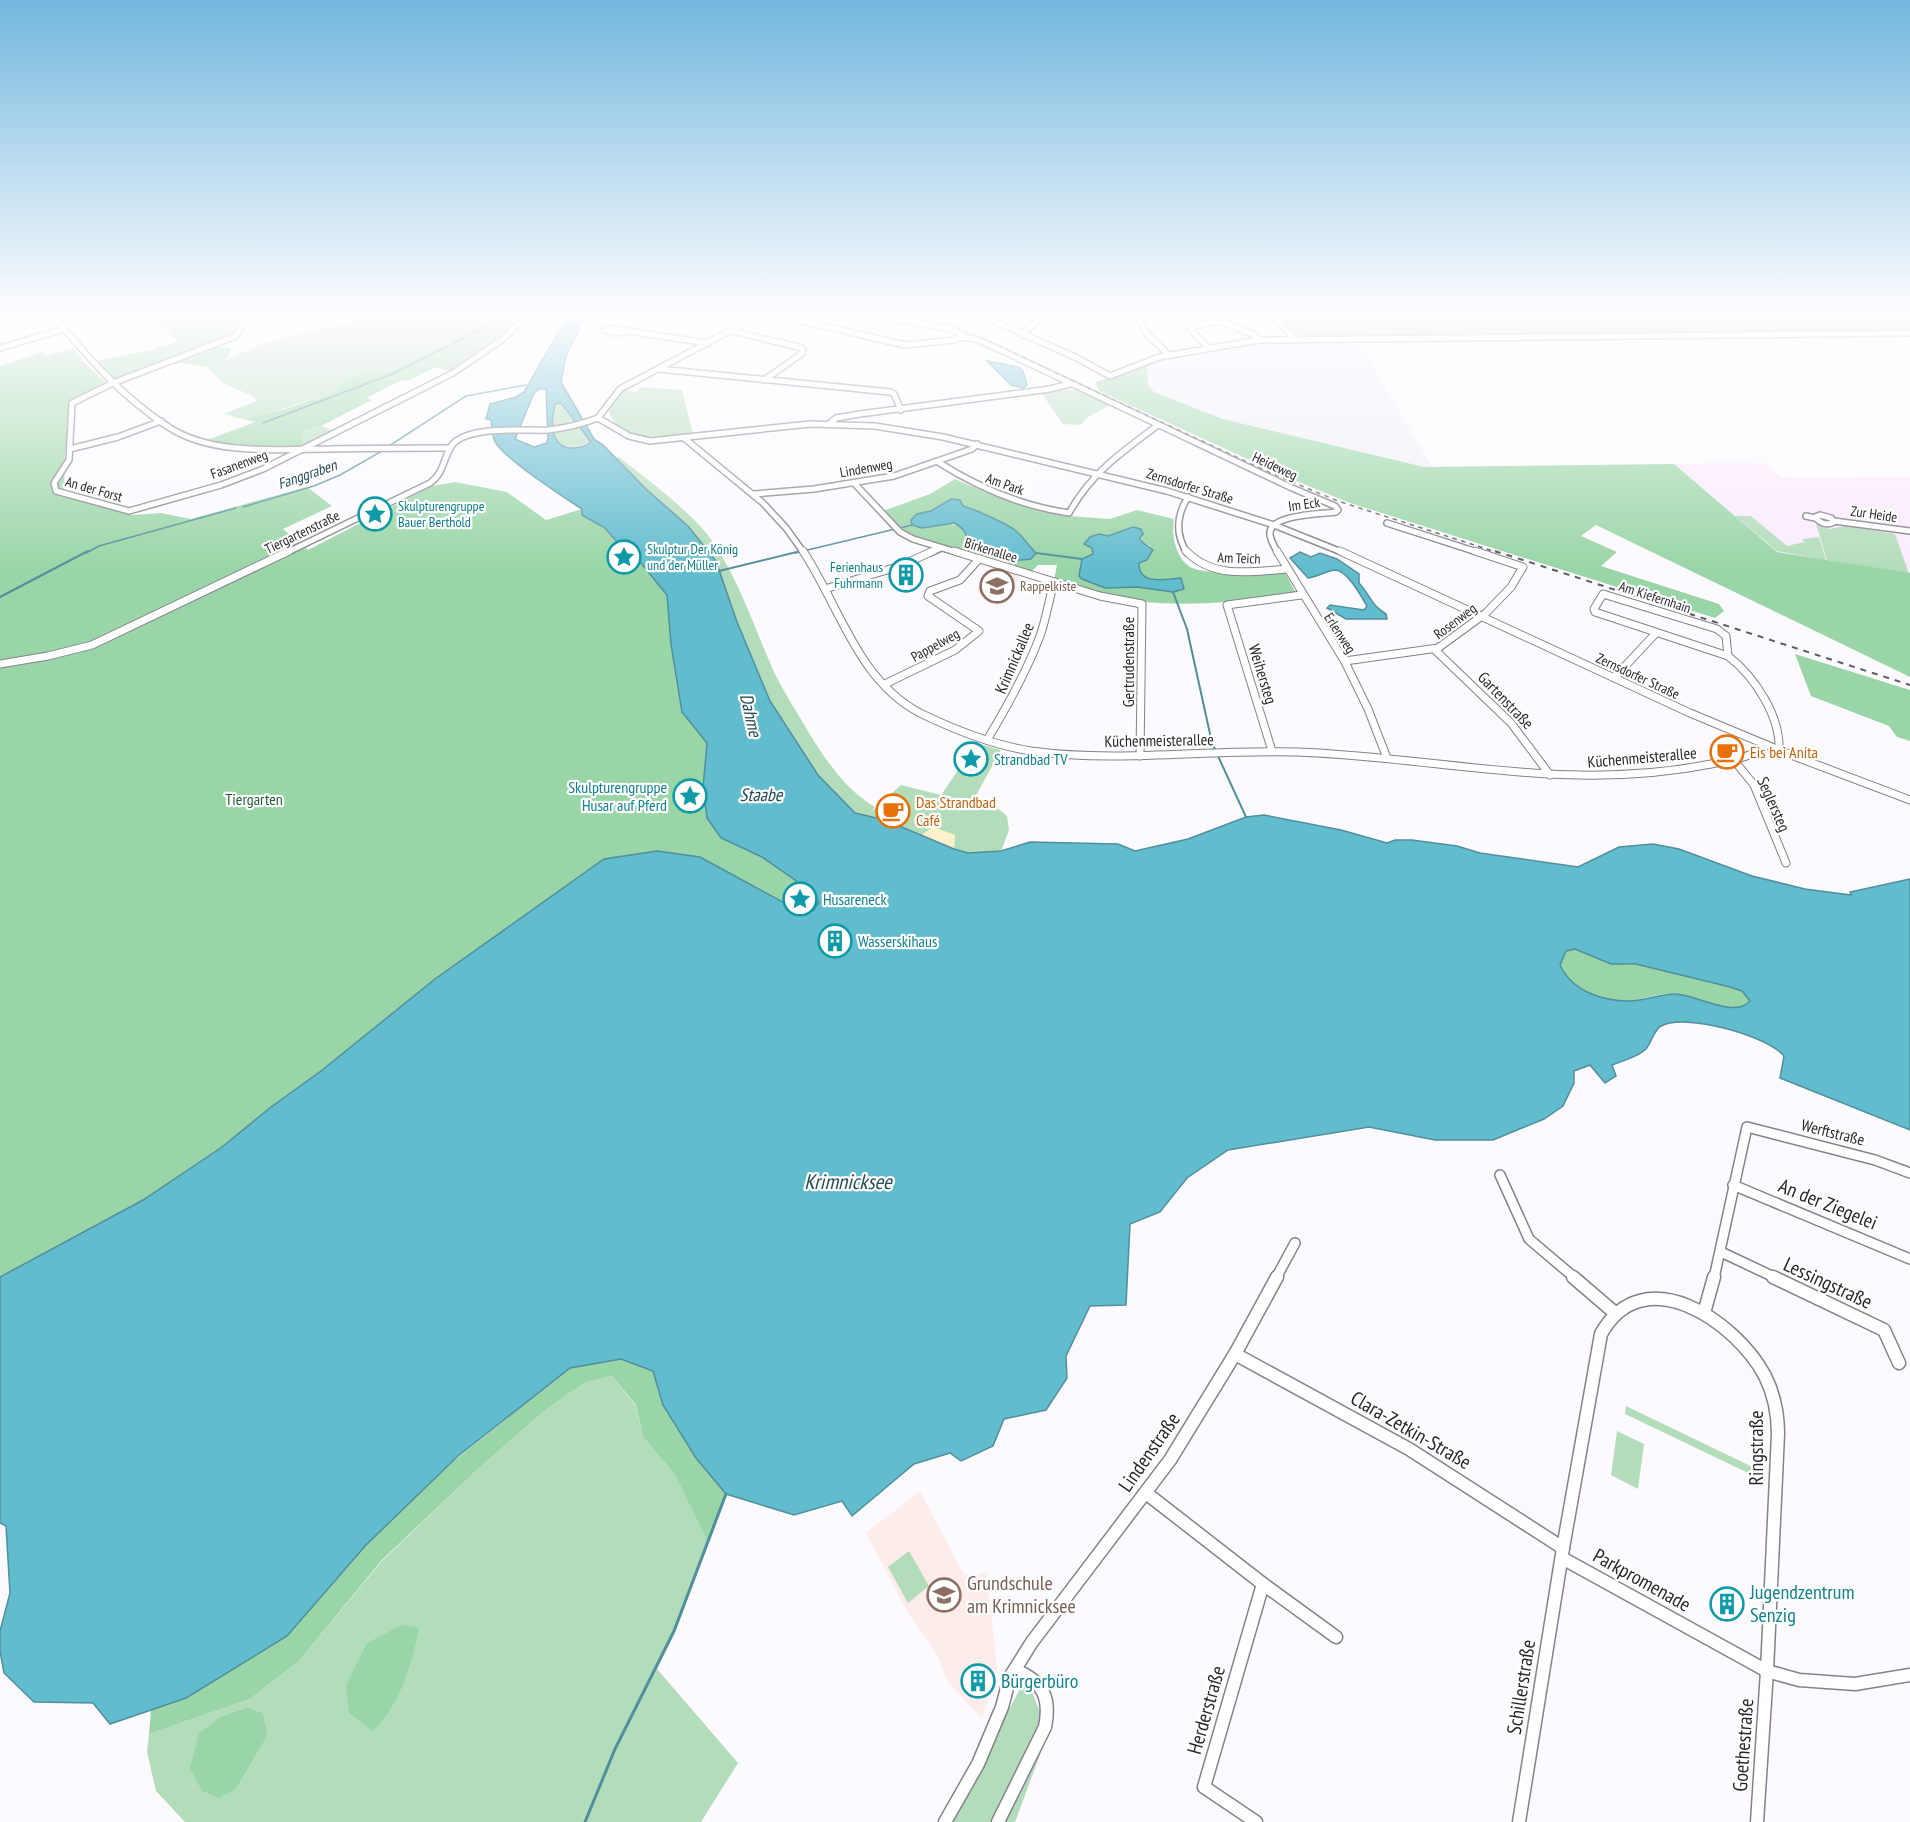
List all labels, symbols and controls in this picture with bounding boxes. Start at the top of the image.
street label: Fasanenweg [208,445,270,483]
street label: Heideweg [1249,448,1301,484]
water label: Fanggraben [275,455,340,493]
street label: Lindenweg [838,455,894,481]
street label: Zernsdorfer Straße [1144,464,1236,508]
street label: Am Park [983,469,1027,499]
street label: An der Forst [63,472,125,506]
street label: Im Eck [1287,493,1322,515]
place icon: Skulpturengruppe Bauer Berthold [357,496,393,532]
place label: Skulpturengruppe Bauer Berthold [398,497,485,531]
street label: Zur Heide [1849,502,1899,526]
street label: Tiergartenstraße [262,506,343,558]
street label: Birkenallee [962,533,1020,567]
place icon: Skulptur Der König und der Müller [606,539,642,575]
place label: Skulptur Der König und der Müller [647,540,738,574]
street label: Am Teich [1217,548,1261,568]
building icon: Ferienhaus Fuhrmann [888,557,924,593]
place label: Ferienhaus Fuhrmann [830,558,883,592]
school or university icon: Rappelkiste [979,568,1015,604]
place label: Rappelkiste [1020,577,1076,595]
street label: Am Kiefernhain [1617,577,1693,617]
street label: Rosenweg [1430,599,1480,643]
street label: Erlenweg [1320,609,1360,657]
street label: Gertrudenstraße [1118,617,1138,707]
street label: Krimnickallee [990,619,1038,697]
street label: Pappelweg [908,624,962,666]
street label: Weihersteg [1244,642,1282,706]
street label: Zernsdorfer Straße [1593,649,1683,703]
street label: Gartenstraße [1474,667,1538,733]
water label: Dahme [735,691,767,740]
street label: Küchenmeisterallee [1104,729,1214,751]
cafe icon: Eis bei Anita [1709,734,1745,770]
place icon: Strandbad TV [953,741,989,777]
street label: Küchenmeisterallee [1587,742,1697,772]
place label: Eis bei Anita [1750,742,1818,762]
place label: Strandbad TV [994,749,1068,769]
street label: Seglersteg [1753,773,1795,835]
place label: Skulpturengruppe Husar auf Pferd [568,777,667,815]
place icon: Skulpturengruppe Husar auf Pferd [672,778,708,814]
water label: Staabe [740,783,784,806]
park label: Tiergarten [225,789,283,809]
place label: Das Strandbad Café [916,792,996,830]
cafe icon: Das Strandbad Café [875,793,911,829]
place icon: Husareneck [782,881,818,917]
place label: Husareneck [823,889,888,909]
building icon: Wasserskihaus [817,923,853,959]
place label: Wasserskihaus [858,931,937,951]
street label: Werftstraße [1799,1114,1867,1150]
water label: Krimnicksee [804,1168,893,1195]
street label: An der Ziegelei [1775,1172,1881,1236]
street label: Lessingstraße [1780,1251,1876,1315]
street label: Clara-Zetkin-Straße [1346,1385,1476,1475]
street label: Lindenstraße [1112,1407,1186,1497]
street label: Ringstraße [1743,1410,1769,1486]
street label: Parkpromenade [1589,1543,1695,1617]
place label: Grundschule am Krimnicksee [967,1570,1076,1619]
school or university icon: Grundschule am Krimnicksee [926,1577,962,1613]
place label: Jugendzentrum Senzig [1749,1579,1855,1628]
building icon: Jugendzentrum Senzig [1709,1586,1745,1622]
street label: Schillerstraße [1501,1638,1541,1736]
building icon: Bürgerbüro [960,1663,996,1699]
street label: Herderstraße [1181,1663,1231,1757]
place label: Bürgerbüro [1001,1668,1078,1694]
street label: Goethestraße [1727,1698,1759,1792]

